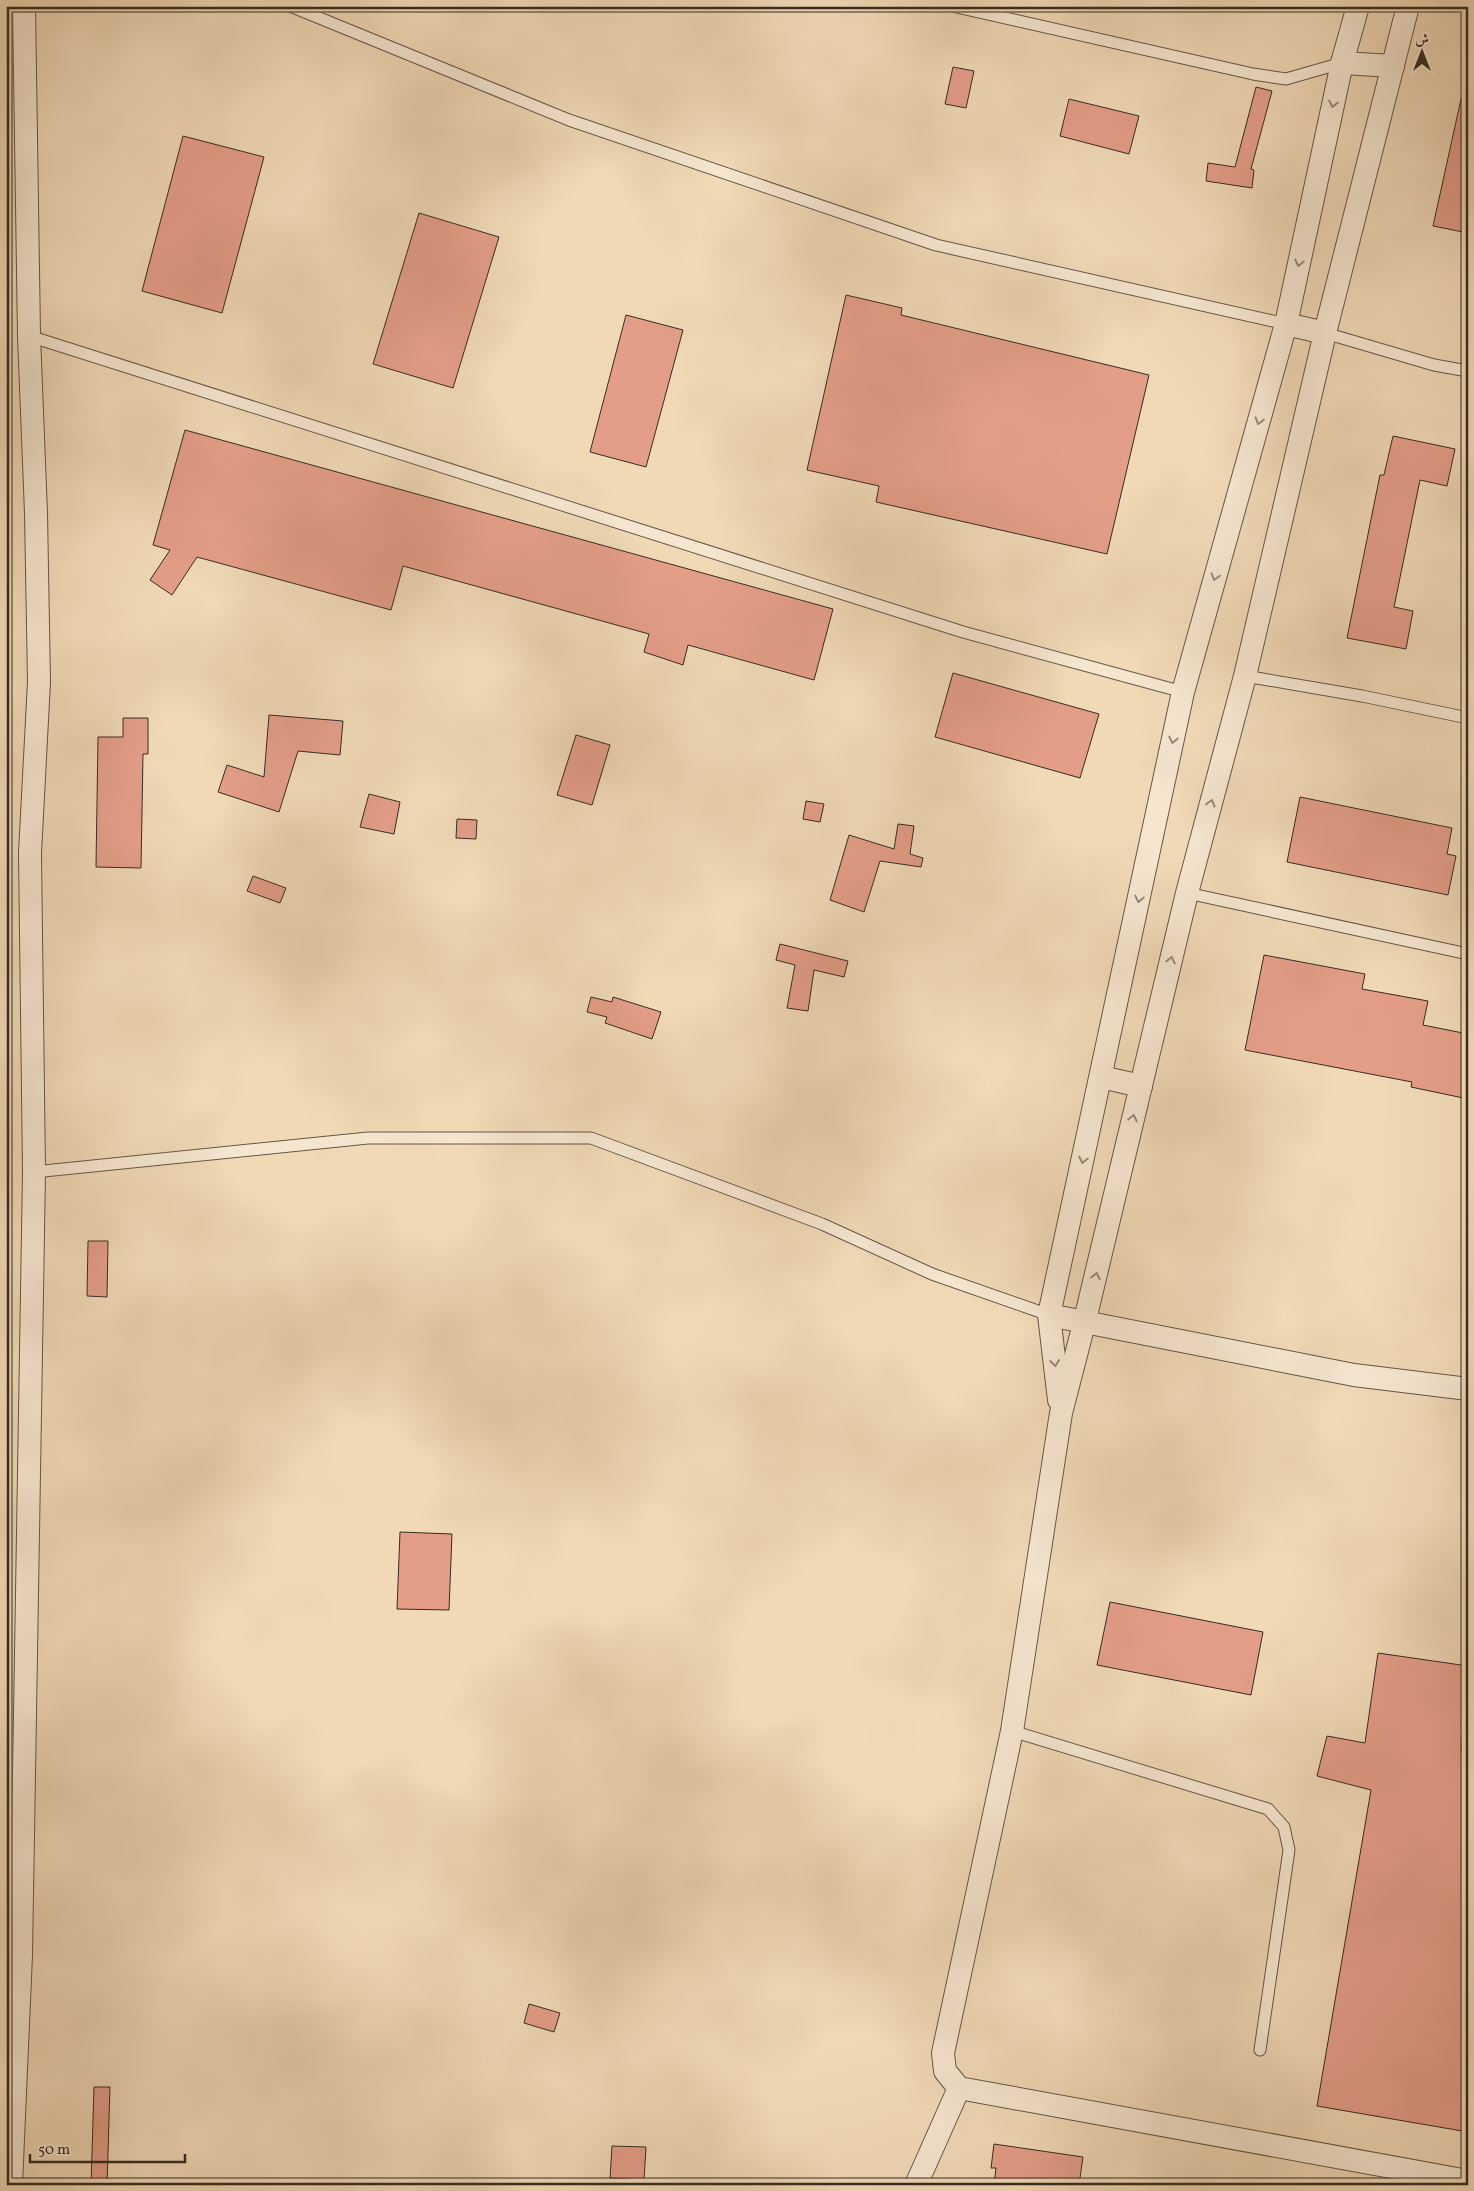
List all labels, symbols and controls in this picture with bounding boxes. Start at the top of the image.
north arrow [1396,28,1446,78]
text: ش [1415,31,1429,50]
one-way arrow [1329,100,1339,109]
one-way arrow [1294,259,1305,268]
one-way arrow [1254,416,1265,425]
one-way arrow [1211,572,1221,581]
one-way arrow [1168,735,1179,744]
one-way arrow [1205,798,1216,807]
one-way arrow [1134,894,1145,903]
one-way arrow [1165,956,1176,965]
one-way arrow [1127,1114,1138,1123]
one-way arrow [1078,1156,1088,1165]
one-way arrow [1090,1272,1101,1281]
one-way arrow [1049,1360,1060,1368]
scale bar [30,2131,185,2163]
text: 50 m [38,2140,70,2161]

